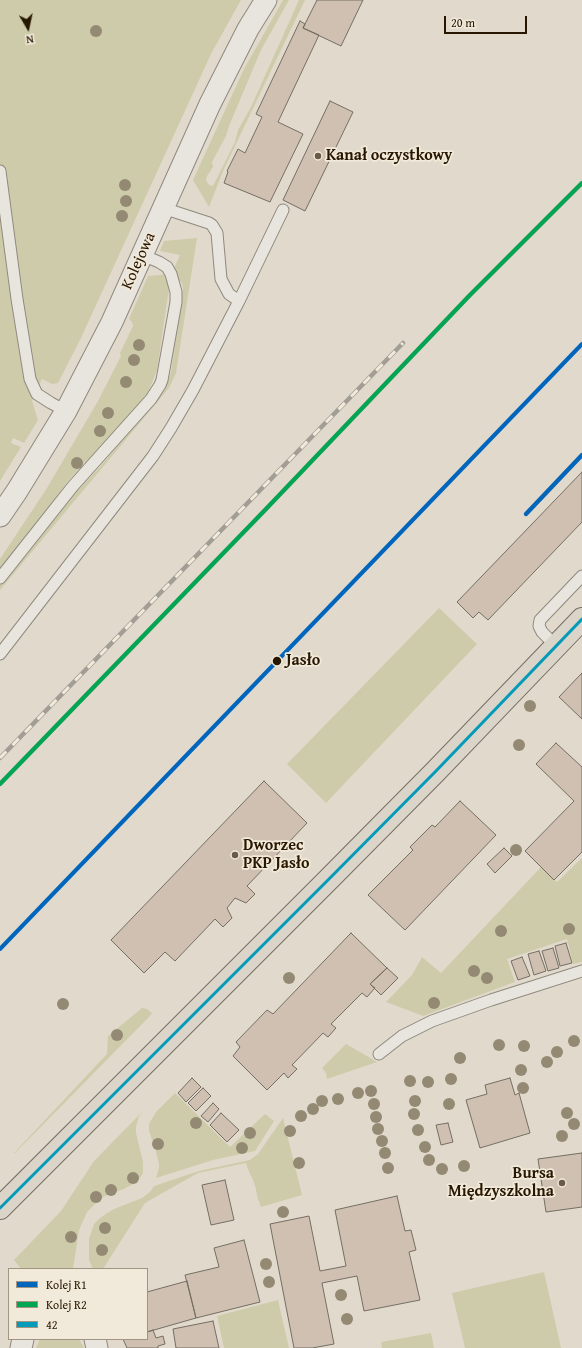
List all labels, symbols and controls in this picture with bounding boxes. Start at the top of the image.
north arrow [8,8,48,48]
scale bar [446,8,529,34]
text: 20 m [451,14,475,31]
text: N [25,31,35,48]
place label: Kanał oczystkowy [326,146,452,166]
marker: Kanał oczystkowy [313,151,323,161]
street label: Kolejowa [118,229,160,293]
place label: Jasło [286,651,320,671]
marker: Jasło [271,655,283,667]
place label: Dworzec PKP Jasło [243,836,310,874]
marker: Dworzec PKP Jasło [230,850,240,860]
place label: Bursa Międzyszkolna [448,1164,554,1202]
marker: Bursa Międzyszkolna [557,1178,567,1188]
legend [8,1268,148,1340]
text: Kolej R1 [46,1276,87,1293]
text: Kolej R2 [46,1296,87,1313]
text: 42 [46,1316,58,1333]

